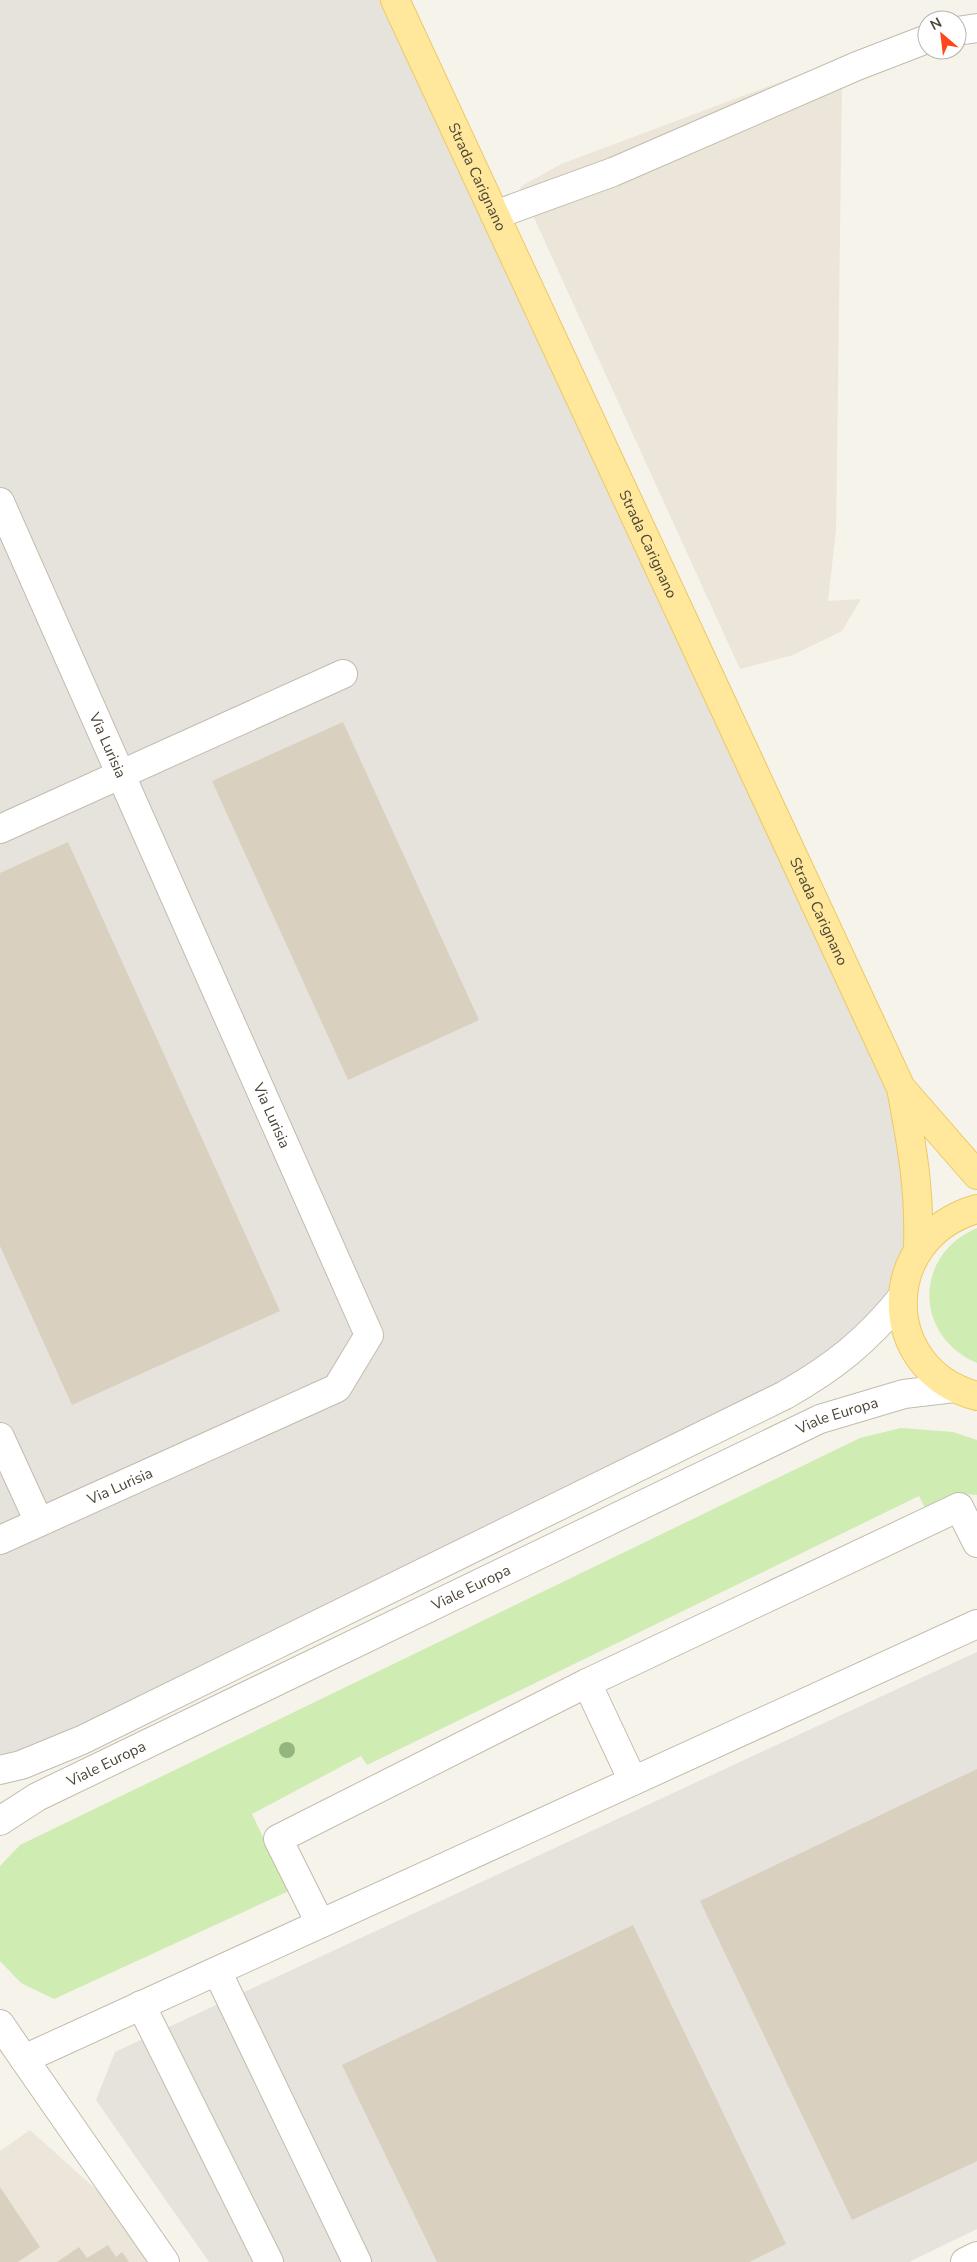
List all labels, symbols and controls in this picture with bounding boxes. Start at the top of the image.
north arrow [917,10,967,60]
text: N [927,13,945,35]
street label: Strada Carignano [443,120,511,234]
street label: Strada Carignano [614,487,682,601]
street label: Via Lurisia [84,708,131,781]
street label: Strada Carignano [785,854,853,969]
street label: Via Lurisia [248,1079,295,1151]
street label: Viale Europa [792,1392,881,1439]
street label: Via Lurisia [83,1463,156,1510]
street label: Viale Europa [427,1560,514,1616]
street label: Viale Europa [63,1736,149,1792]

